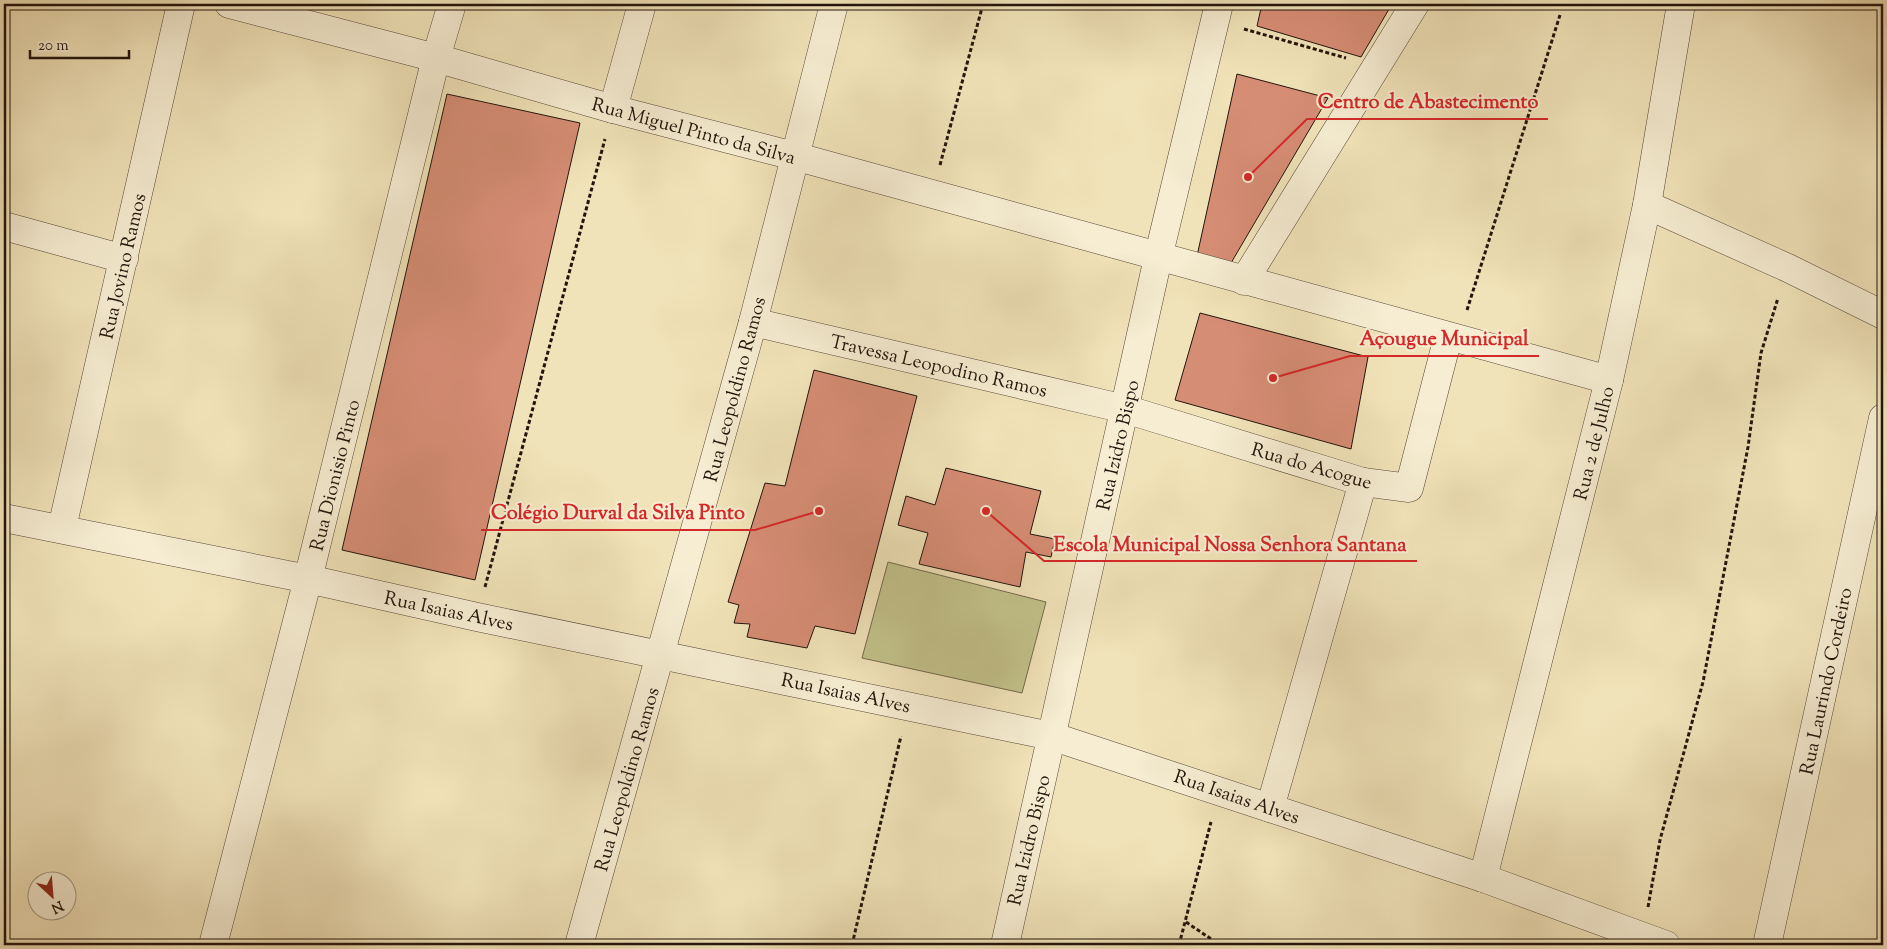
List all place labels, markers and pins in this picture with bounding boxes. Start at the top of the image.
callout: Centro de Abastecimento [1307,84,1548,119]
callout: Açougue Municipal [1350,321,1539,356]
callout: Colégio Durval da Silva Pinto [481,495,755,530]
callout: Escola Municipal Nossa Senhora Santana [1044,526,1417,561]

